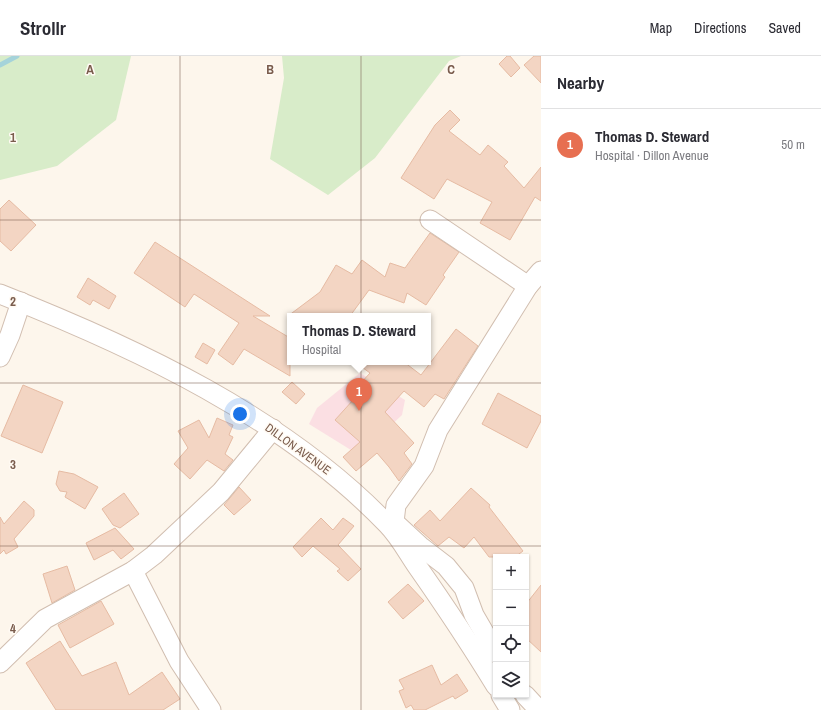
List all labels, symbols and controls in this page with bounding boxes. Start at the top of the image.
text: Strollr [20,15,66,41]
text: Map [650,19,672,37]
text: Directions [694,19,746,37]
text: Saved [768,19,801,37]
text: A [86,61,94,78]
text: B [266,61,274,78]
text: C [447,61,455,78]
text: Nearby [557,71,604,94]
text: Thomas D. Steward [595,126,709,147]
text: 1 [10,129,16,146]
text: 1 [567,136,573,153]
text: 50 m [781,136,805,153]
text: Hospital · Dillon Avenue [595,147,709,164]
text: 2 [10,293,16,310]
popup [287,313,431,365]
text: Thomas D. Steward [302,320,416,341]
text: Hospital [302,341,341,358]
pin: 1 [346,378,372,411]
your location [230,404,250,424]
street label: DILLON AVENUE [262,420,334,478]
text: 3 [10,456,16,473]
map controls [493,554,529,698]
button: + [493,554,529,590]
button: − [493,590,529,626]
text: 4 [10,620,16,637]
button: locate [493,626,529,662]
button: layers [493,662,529,698]

